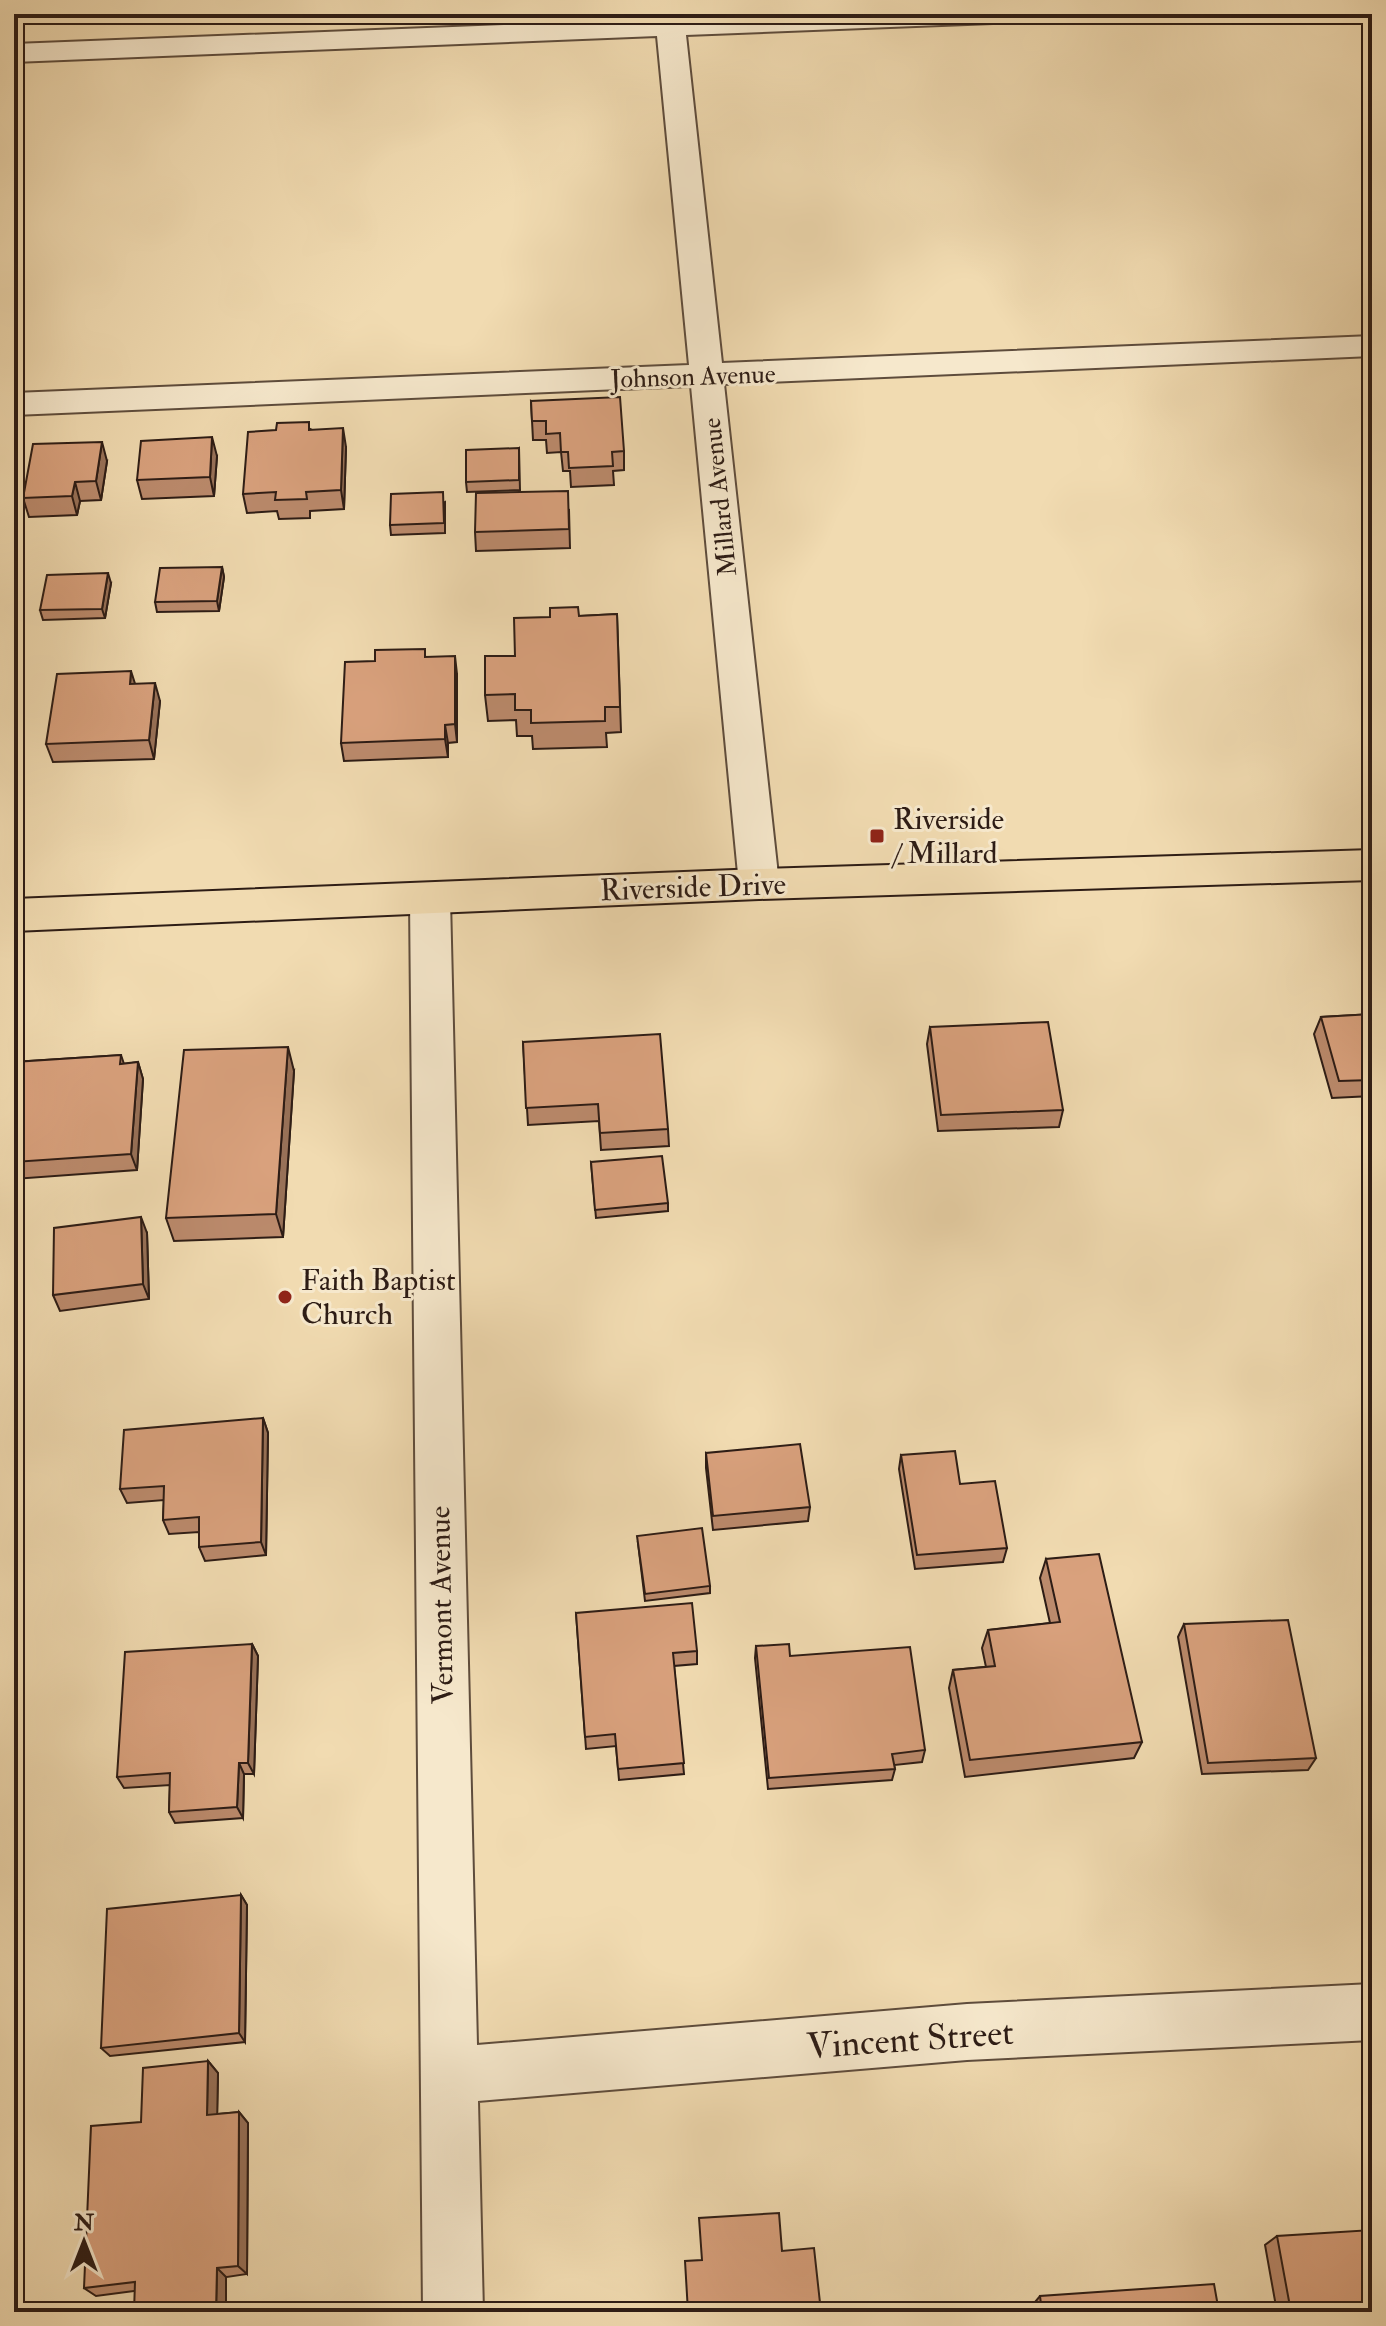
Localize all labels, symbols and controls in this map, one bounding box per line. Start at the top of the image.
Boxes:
street label: Johnson Avenue [609,358,776,396]
street label: Millard Avenue [696,416,744,578]
place label: Riverside / Millard [891,801,1004,872]
marker: Riverside / Millard [868,827,886,845]
street label: Riverside Drive [599,866,787,909]
place label: Faith Baptist Church [301,1262,456,1333]
marker: Faith Baptist Church [276,1288,294,1306]
street label: Vermont Avenue [421,1506,462,1704]
street label: Vincent Street [805,2010,1015,2069]
north arrow [44,2202,124,2282]
text: N [73,2209,94,2237]

